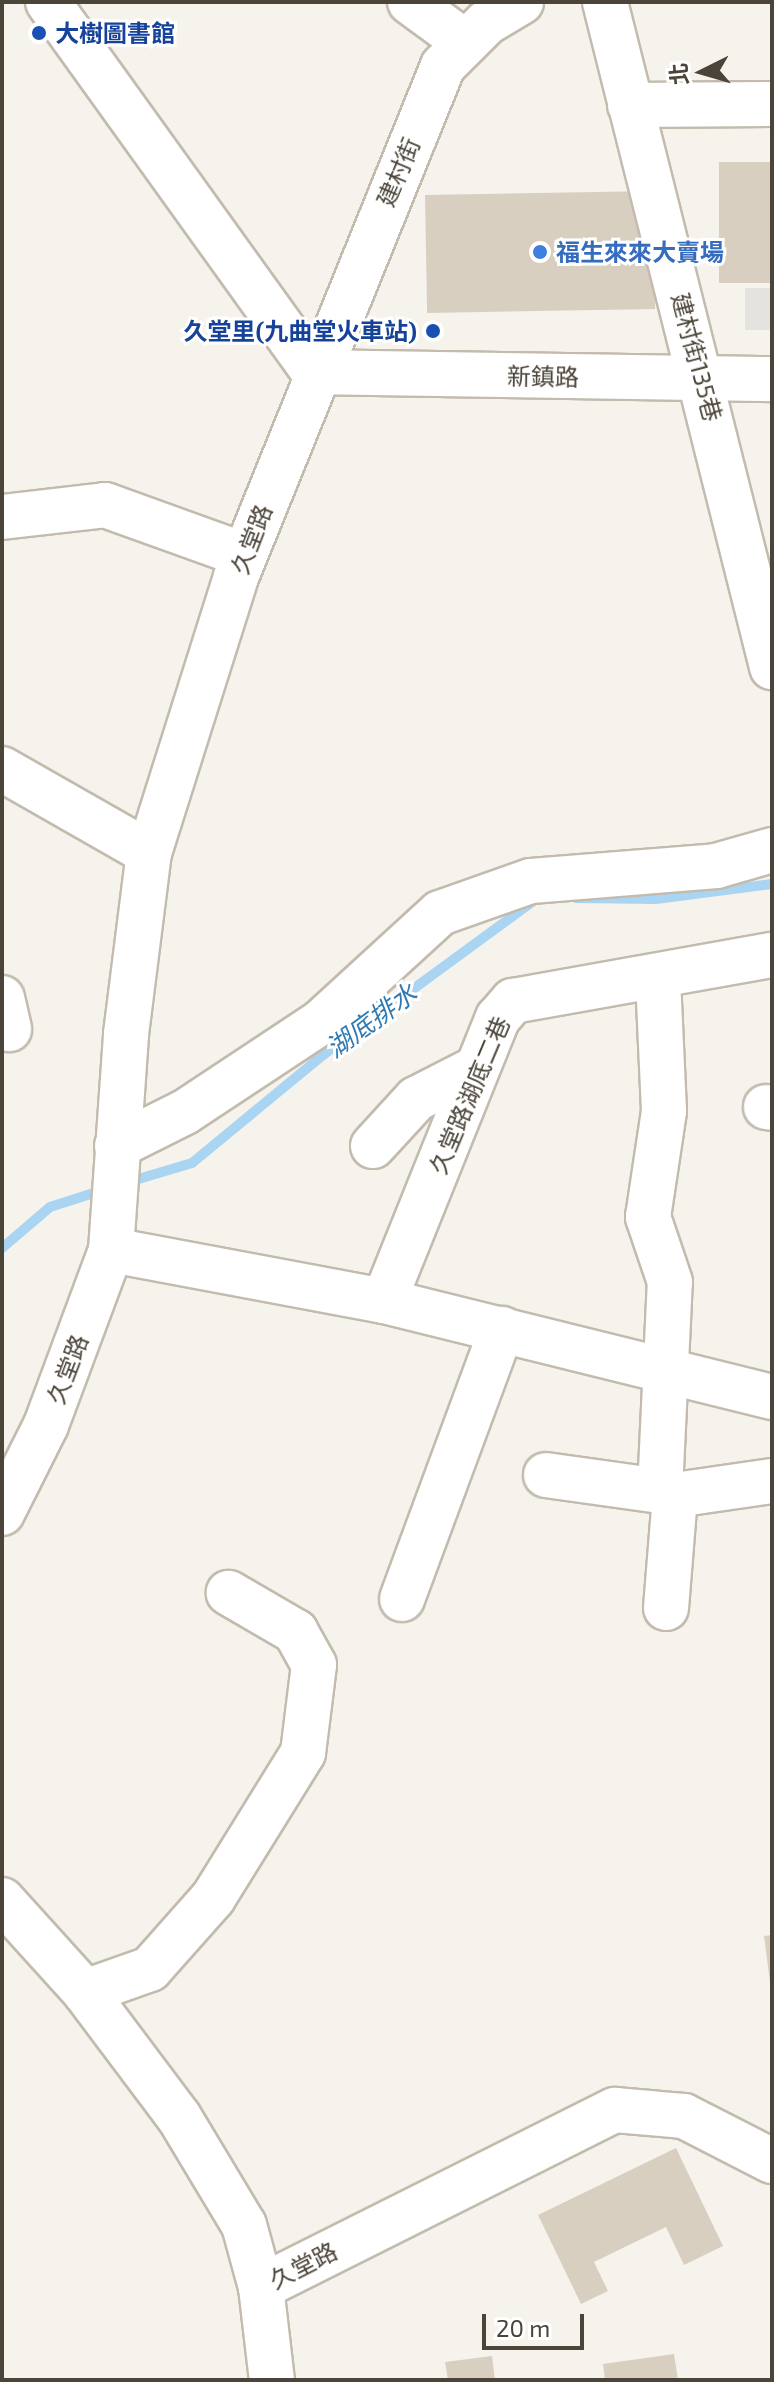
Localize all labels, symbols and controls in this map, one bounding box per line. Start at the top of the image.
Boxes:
place label: 大樹圖書館 [55,19,175,47]
marker: 大樹圖書館 [30,24,48,42]
north arrow [662,32,742,112]
text: 北 [664,62,692,86]
street label: 建村街 [371,133,425,211]
place label: 福生來來大賣場 [556,238,724,266]
marker: 福生來來大賣場 [531,243,549,261]
street label: 建村街135巷 [666,290,728,424]
place label: 久堂里(九曲堂火車站) [183,317,417,345]
marker: 久堂里(九曲堂火車站) [424,322,442,340]
street label: 新鎮路 [507,361,579,391]
street label: 久堂路 [225,500,277,578]
water label: 湖底排水 [320,977,422,1063]
street label: 久堂路湖底二巷 [423,1012,515,1178]
street label: 久堂路 [41,1330,93,1408]
street label: 久堂路 [264,2236,342,2294]
scale bar [486,2298,588,2348]
text: 20 m [496,2313,550,2342]

